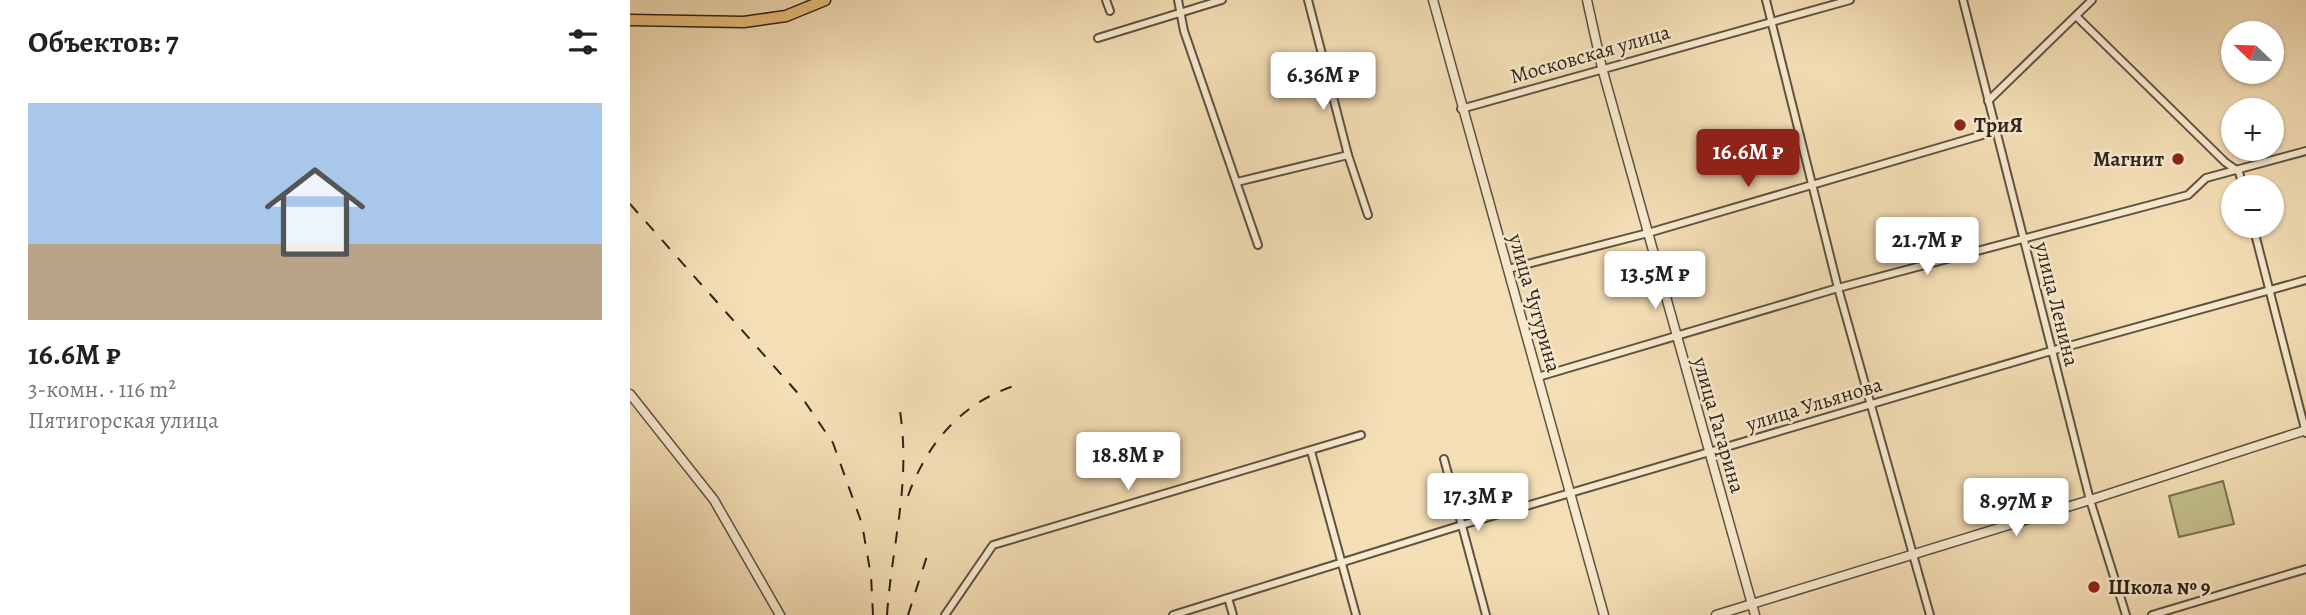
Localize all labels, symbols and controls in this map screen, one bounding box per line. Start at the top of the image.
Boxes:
street label: Московская улица [1507,18,1674,90]
north arrow [2221,21,2284,84]
map controls [2221,21,2284,238]
text: Объектов: 7 [28,22,178,62]
icon: filters [564,23,602,61]
pin: 6.36M ₽ [1258,52,1388,112]
text: 6.36M ₽ [1287,59,1359,90]
button: + [2221,98,2284,161]
place label: ТриЯ [1974,111,2023,139]
marker: ТриЯ [1952,117,1968,133]
pin: 16.6M ₽ [1683,130,1813,189]
text: 16.6M ₽ [1712,136,1784,167]
place label: Магнит [2093,145,2164,173]
icon: home [252,149,378,275]
marker: Магнит [2170,151,2186,167]
button: − [2221,175,2284,238]
pin: 21.7M ₽ [1862,218,1992,277]
text: 21.7M ₽ [1892,224,1962,255]
street label: улица Чугурина [1502,230,1568,376]
street label: улица Ленина [2028,238,2086,369]
pin: 13.5M ₽ [1590,252,1720,311]
text: 13.5M ₽ [1620,258,1690,289]
text: 16.6M ₽ [28,334,121,374]
street label: улица Гагарина [1686,353,1752,497]
street label: улица Ульянова [1742,370,1886,438]
text: 3-комн. · 116 m² [28,374,176,405]
text: Пятигорская улица [28,405,219,436]
pin: 18.8M ₽ [1063,433,1193,492]
text: 18.8M ₽ [1092,439,1164,470]
pin: 17.3M ₽ [1413,474,1543,533]
pin: 8.97M ₽ [1951,478,2081,538]
text: 17.3M ₽ [1443,480,1513,511]
text: 8.97M ₽ [1980,485,2052,516]
place label: Школа № 9 [2108,573,2211,601]
marker: Школа № 9 [2086,579,2102,595]

